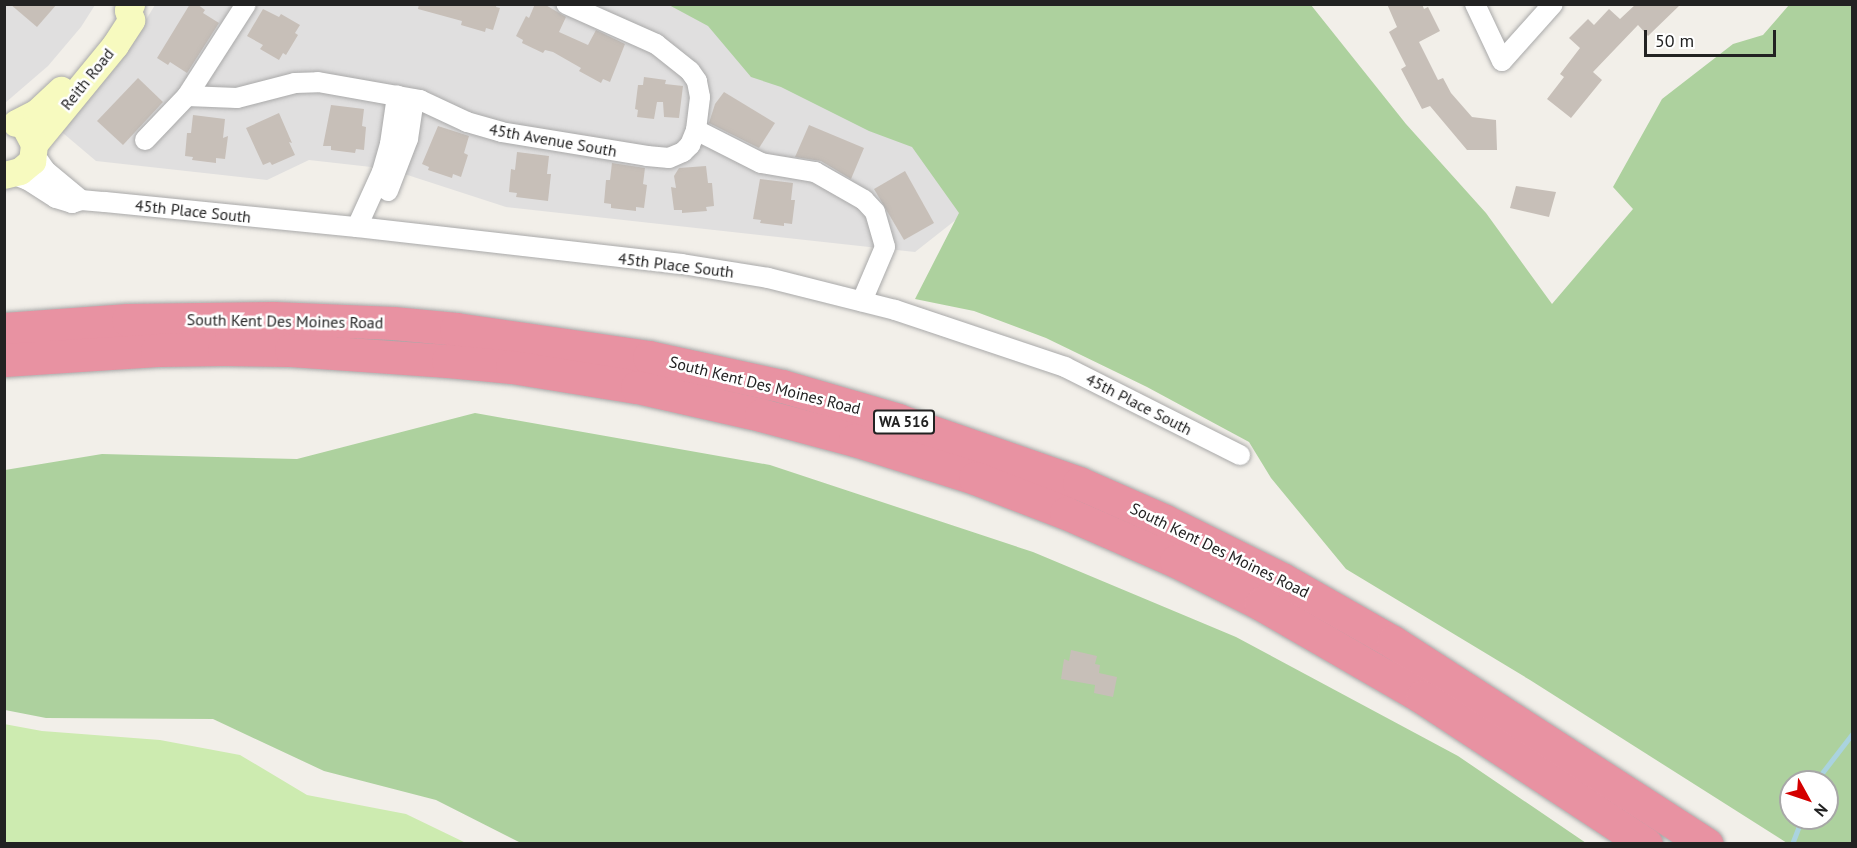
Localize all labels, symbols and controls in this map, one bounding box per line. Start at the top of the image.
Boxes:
scale bar [1647,18,1779,56]
text: 50 m [1655,29,1694,52]
street label: Reith Road [56,44,118,114]
street label: 45th Avenue South [487,119,619,161]
street label: 45th Place South [134,195,252,227]
street label: 45th Place South [617,248,735,282]
street label: South Kent Des Moines Road [187,310,383,332]
street label: South Kent Des Moines Road [667,352,863,418]
street label: 45th Place South [1083,369,1195,439]
road number: WA 516 [872,410,936,434]
street label: South Kent Des Moines Road [1127,498,1313,602]
north arrow [1779,770,1839,830]
text: N [1810,800,1832,821]

